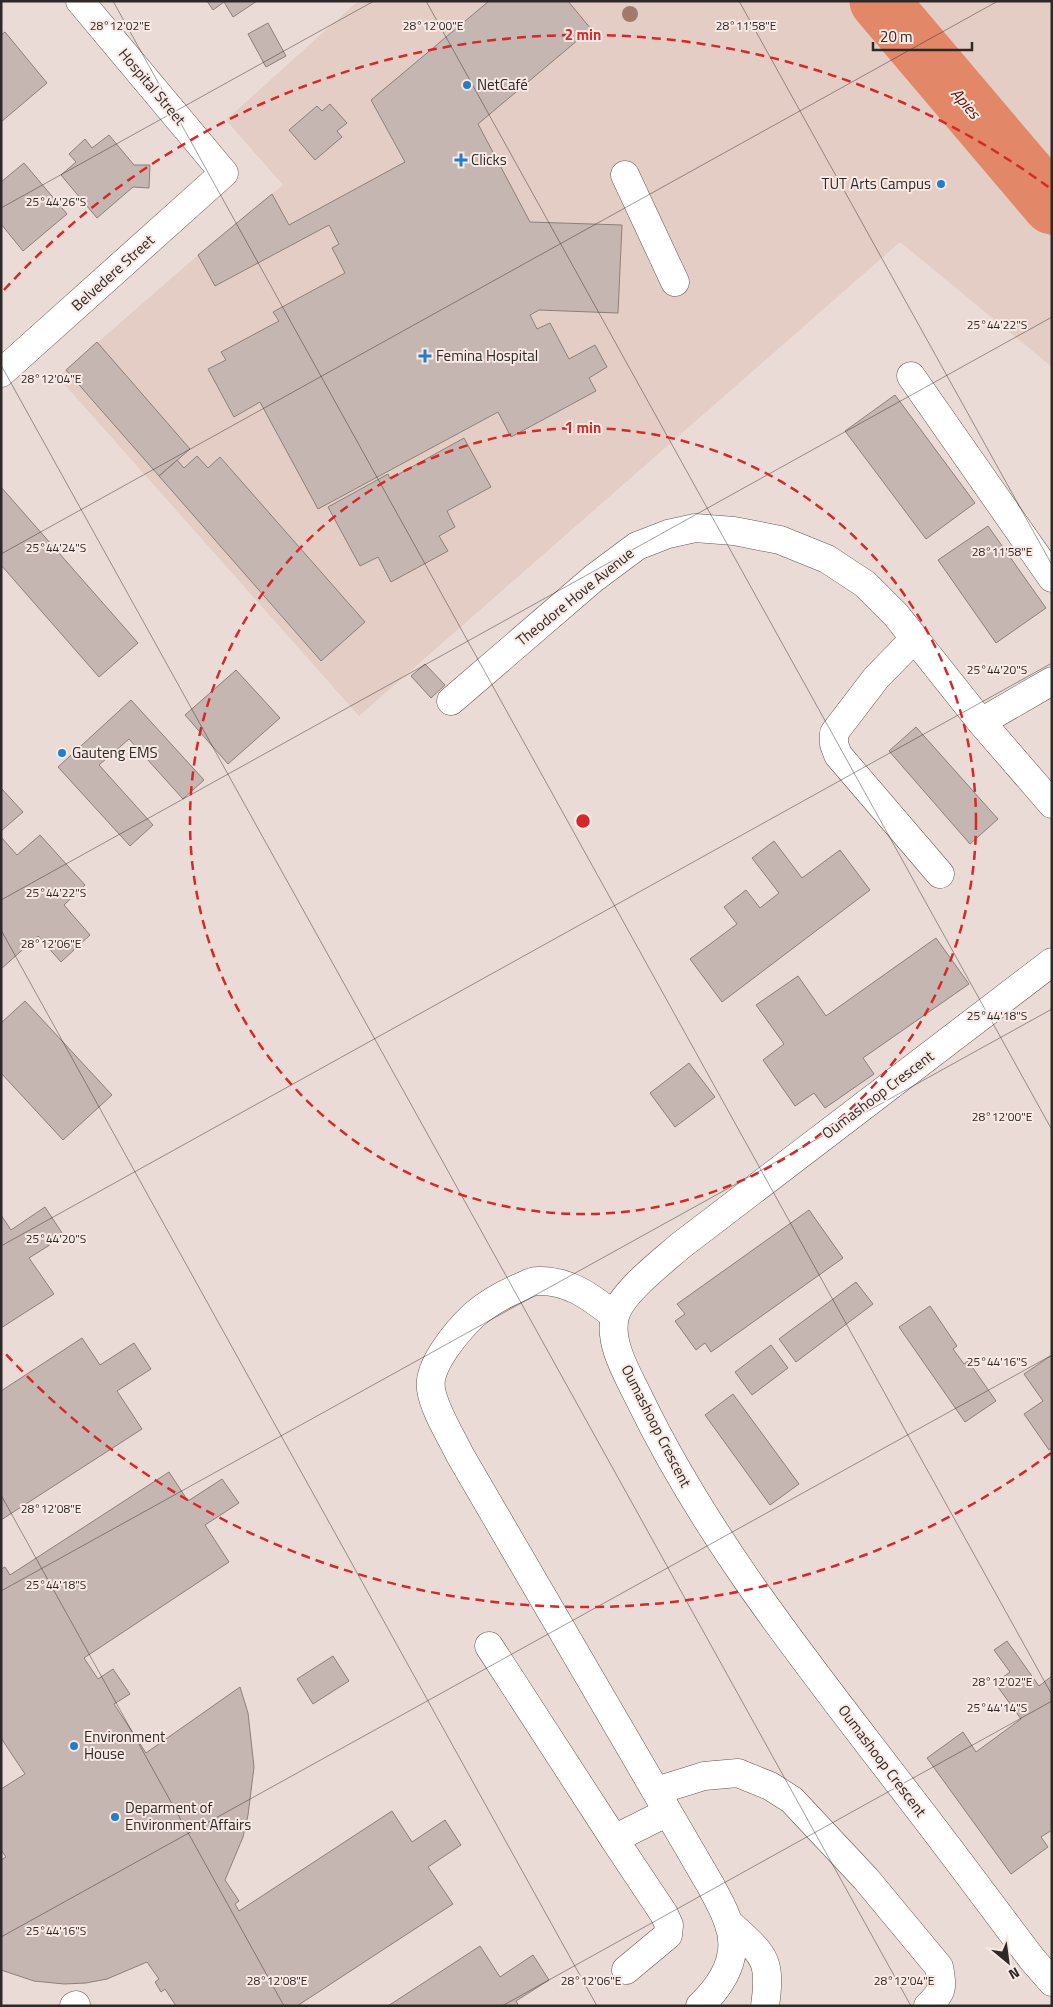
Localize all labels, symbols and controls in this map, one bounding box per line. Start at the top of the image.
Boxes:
text: 28°12'02"E [90,16,151,35]
text: 28°12'00"E [403,16,464,35]
text: 28°11'58"E [716,16,777,35]
scale bar [873,20,972,52]
text: 2 min [565,23,601,46]
text: 20 m [880,25,913,48]
street label: Hospital Street [113,43,192,131]
place label: NetCafé [477,73,528,96]
marker: NetCafé [461,79,473,91]
water label: Apies [946,82,987,125]
place label: Clicks [471,148,507,171]
marker: Clicks [455,154,467,166]
place label: TUT Arts Campus [822,172,931,195]
marker: TUT Arts Campus [935,178,947,190]
text: 25°44'26"S [26,192,86,211]
street label: Belvedere Street [66,228,160,316]
text: 25°44'22"S [967,315,1027,334]
place label: Femina Hospital [436,344,538,367]
marker: Femina Hospital [418,349,432,363]
text: 28°12'04"E [21,369,82,388]
text: 1 min [565,416,601,439]
text: 25°44'24"S [26,538,86,557]
street label: Theodore Hove Avenue [511,542,639,651]
text: 28°11'58"E [972,542,1033,561]
text: 25°44'20"S [967,660,1027,679]
place label: Gauteng EMS [72,741,158,764]
marker: Gauteng EMS [56,747,68,759]
centre of rings [574,812,592,830]
text: 25°44'22"S [26,883,86,902]
text: 28°12'06"E [21,934,82,953]
text: 25°44'18"S [967,1006,1027,1025]
street label: Oumashoop Crescent [817,1044,939,1144]
text: 28°12'00"E [972,1107,1033,1126]
text: 25°44'20"S [26,1229,86,1248]
text: 25°44'16"S [967,1352,1027,1371]
street label: Oumashoop Crescent [616,1360,698,1492]
text: 28°12'08"E [21,1499,82,1518]
text: 25°44'18"S [26,1575,86,1594]
text: 28°12'02"E [972,1672,1033,1691]
text: 25°44'14"S [967,1698,1027,1717]
street label: Oumashoop Crescent [833,1700,933,1822]
place label: Environment House [84,1725,166,1765]
marker: Environment House [68,1740,80,1752]
place label: Deparment of Environment Affairs [125,1796,251,1836]
marker: Deparment of Environment Affairs [109,1811,121,1823]
text: 25°44'16"S [26,1921,86,1940]
north arrow [983,1937,1033,1987]
text: N [1005,1962,1024,1985]
text: 28°12'08"E [247,1971,308,1990]
text: 28°12'06"E [561,1971,622,1990]
text: 28°12'04"E [874,1971,935,1990]

